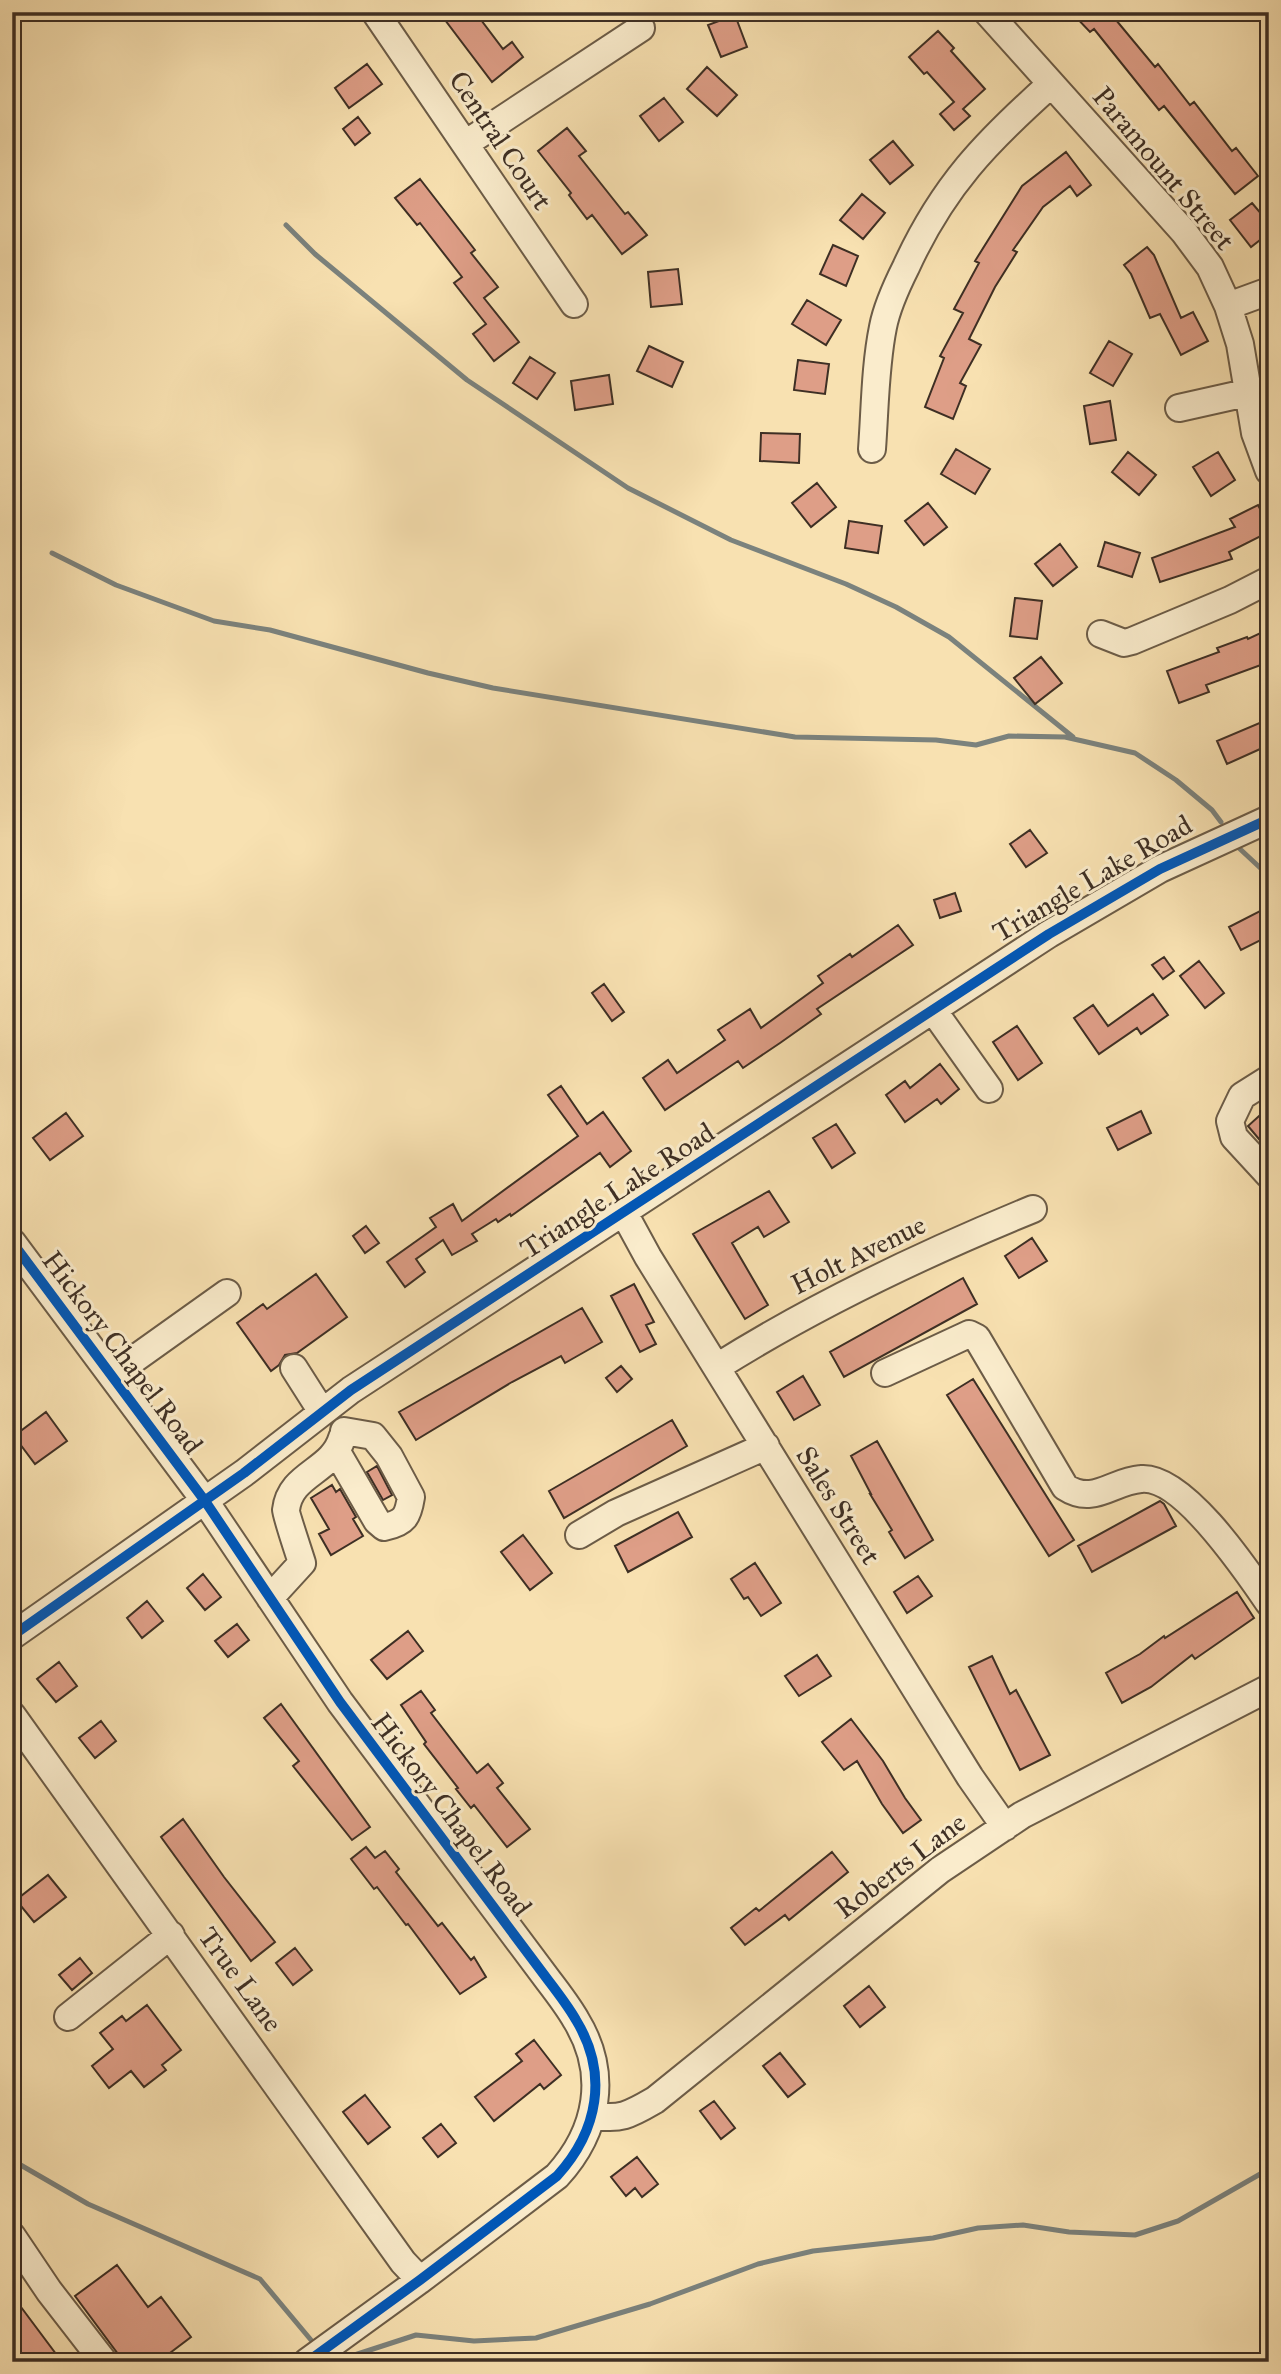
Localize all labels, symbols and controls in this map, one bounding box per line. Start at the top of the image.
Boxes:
street label: Central Court [441,64,560,217]
street label: Paramount Street [1085,79,1242,257]
street label: Triangle Lake Road [986,807,1198,950]
street label: Triangle Lake Road [514,1115,721,1266]
street label: Holt Avenue [785,1207,931,1302]
street label: Hickory Chapel Road [35,1244,210,1461]
street label: Sales Street [789,1440,889,1571]
street label: Hickory Chapel Road [364,1706,539,1923]
street label: Roberts Lane [828,1805,973,1926]
street label: True Lane [191,1920,290,2039]

